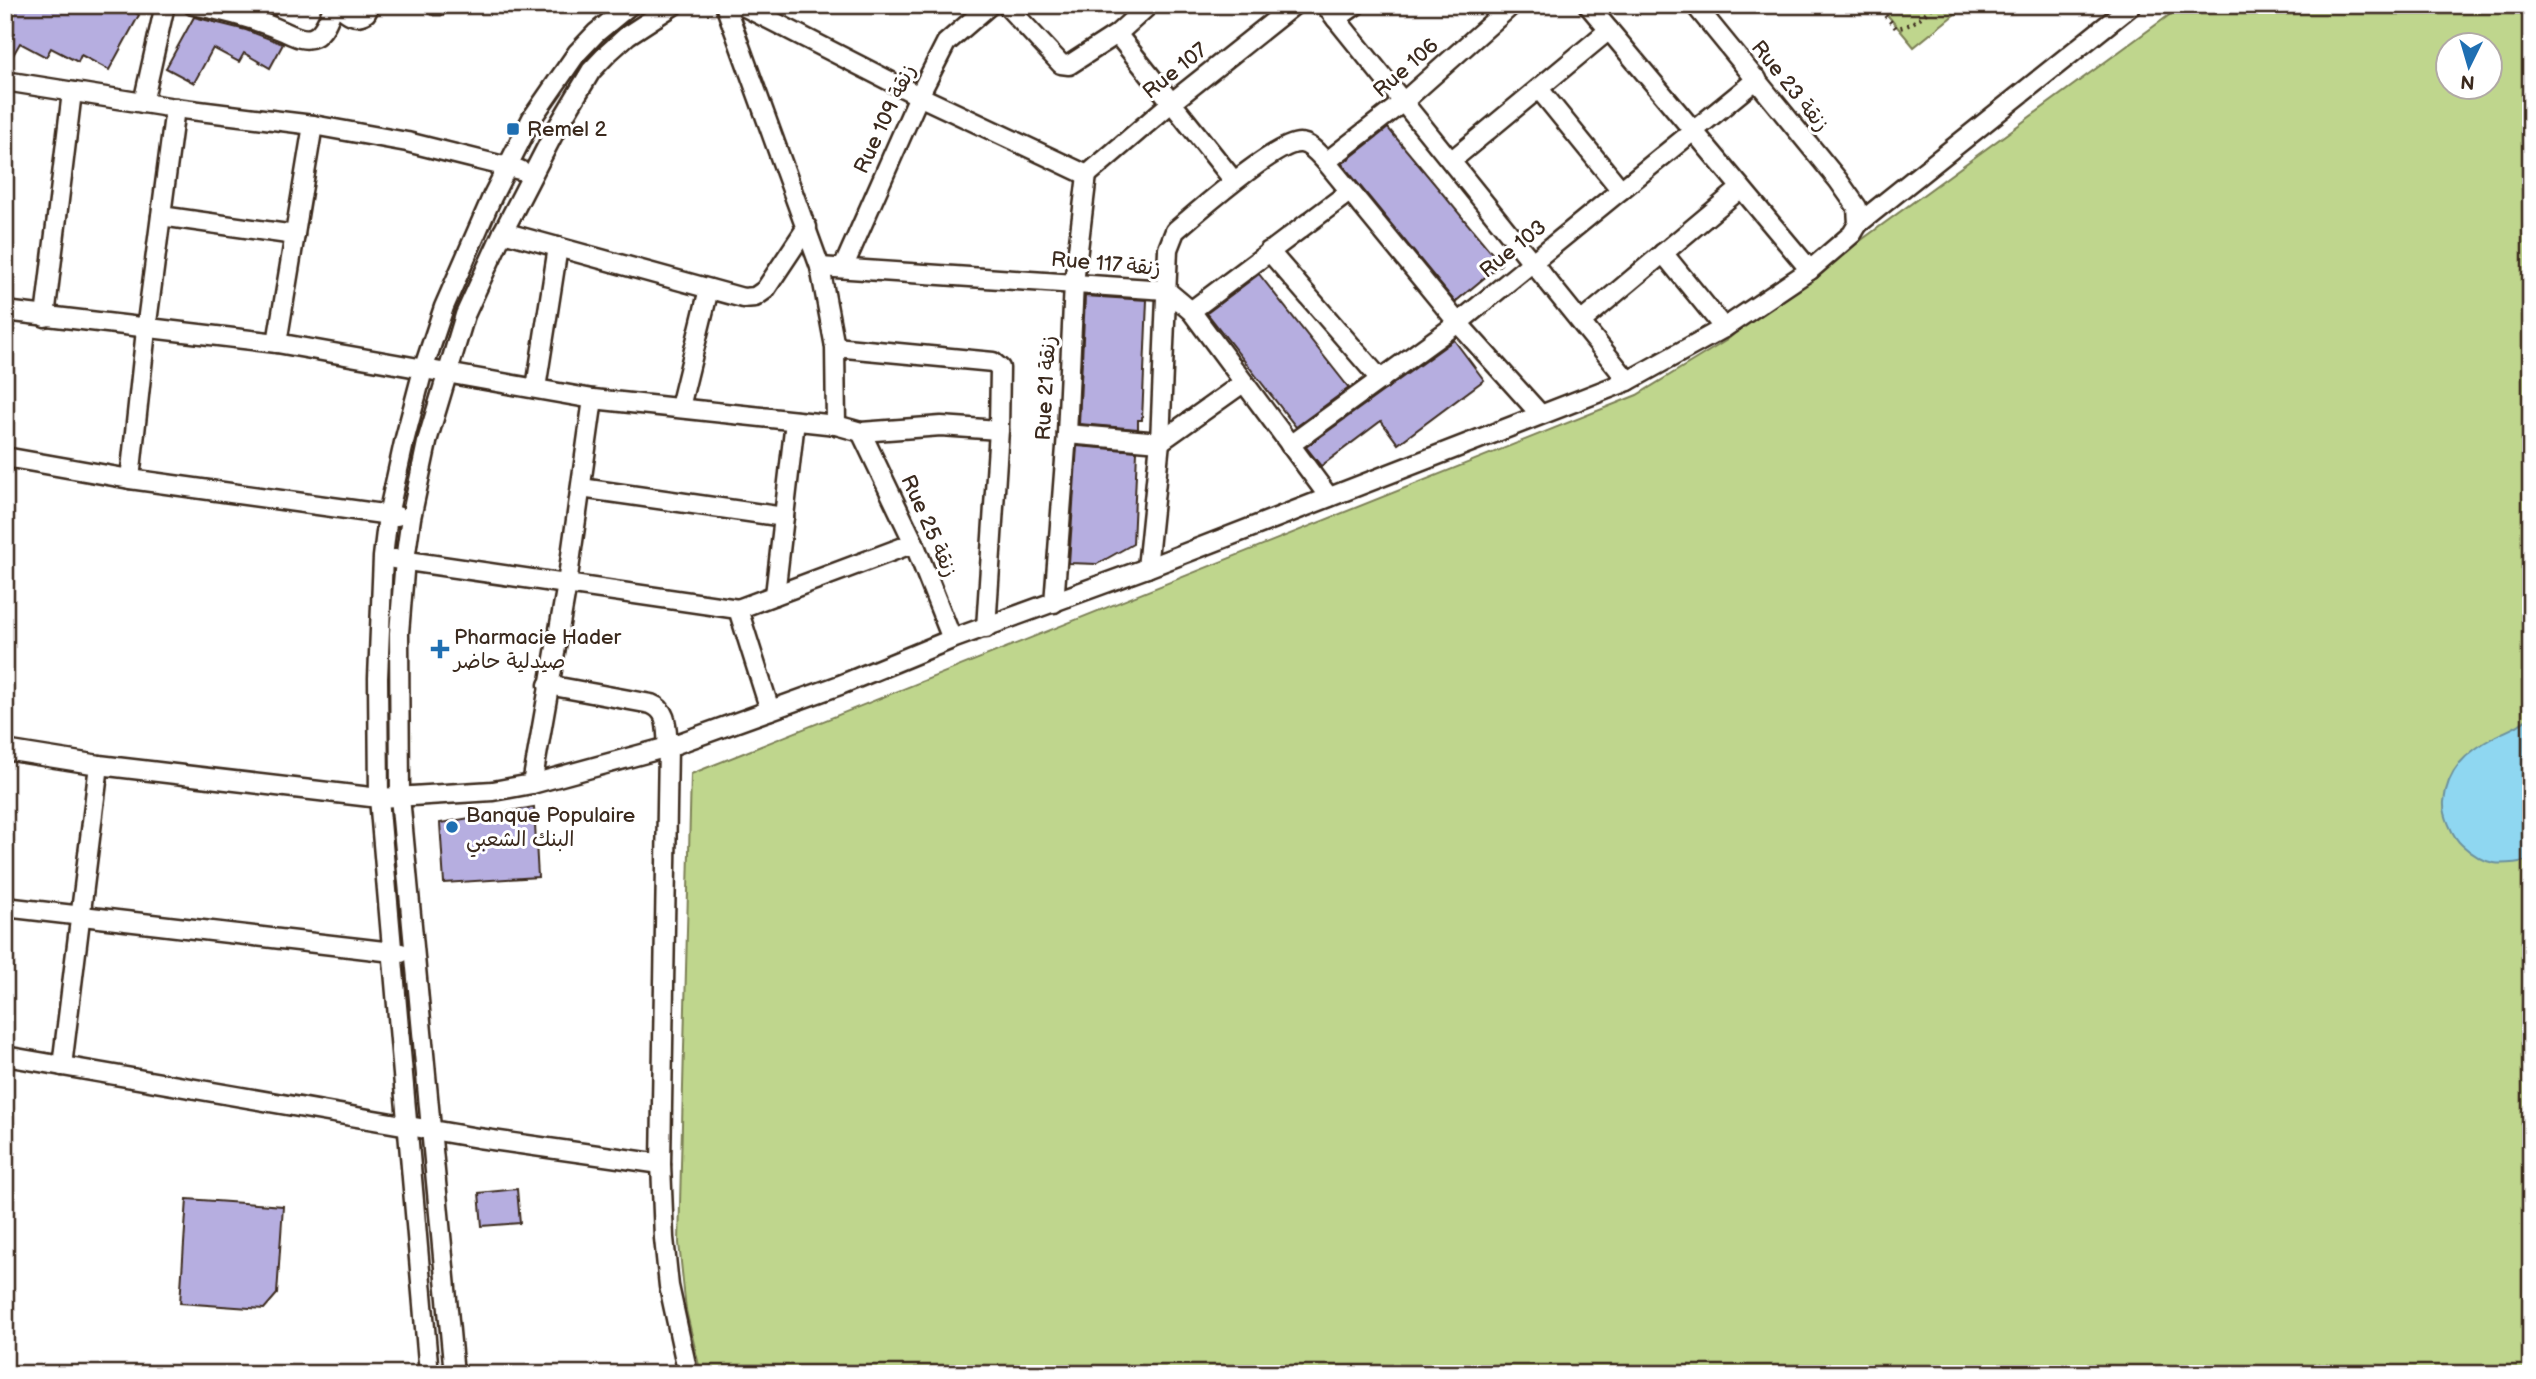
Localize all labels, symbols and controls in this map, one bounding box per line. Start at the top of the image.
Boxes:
north arrow [2434,32,2504,102]
street label: Rue 106 [1368,33,1444,103]
street label: Rue 23 زنقة [1746,35,1834,137]
street label: Rue 107 [1138,37,1213,104]
street label: Rue 109 زنقة [849,60,921,178]
text: N [2460,69,2476,94]
place label: Remel 2 [527,117,608,142]
marker: Remel 2 [505,121,521,137]
street label: Rue 103 [1475,215,1551,283]
street label: Rue 117 زنقة [1050,247,1162,281]
street label: Rue 21 زنقة [1031,335,1061,441]
street label: Rue 25 زنقة [895,471,963,581]
place label: Pharmacie Hader صيدلية حاضر [452,625,621,674]
marker: Pharmacie Hader صيدلية حاضر [432,641,448,657]
place label: Banque Populaire البنك الشعبي [466,803,635,858]
marker: Banque Populaire البنك الشعبي [444,819,460,835]

